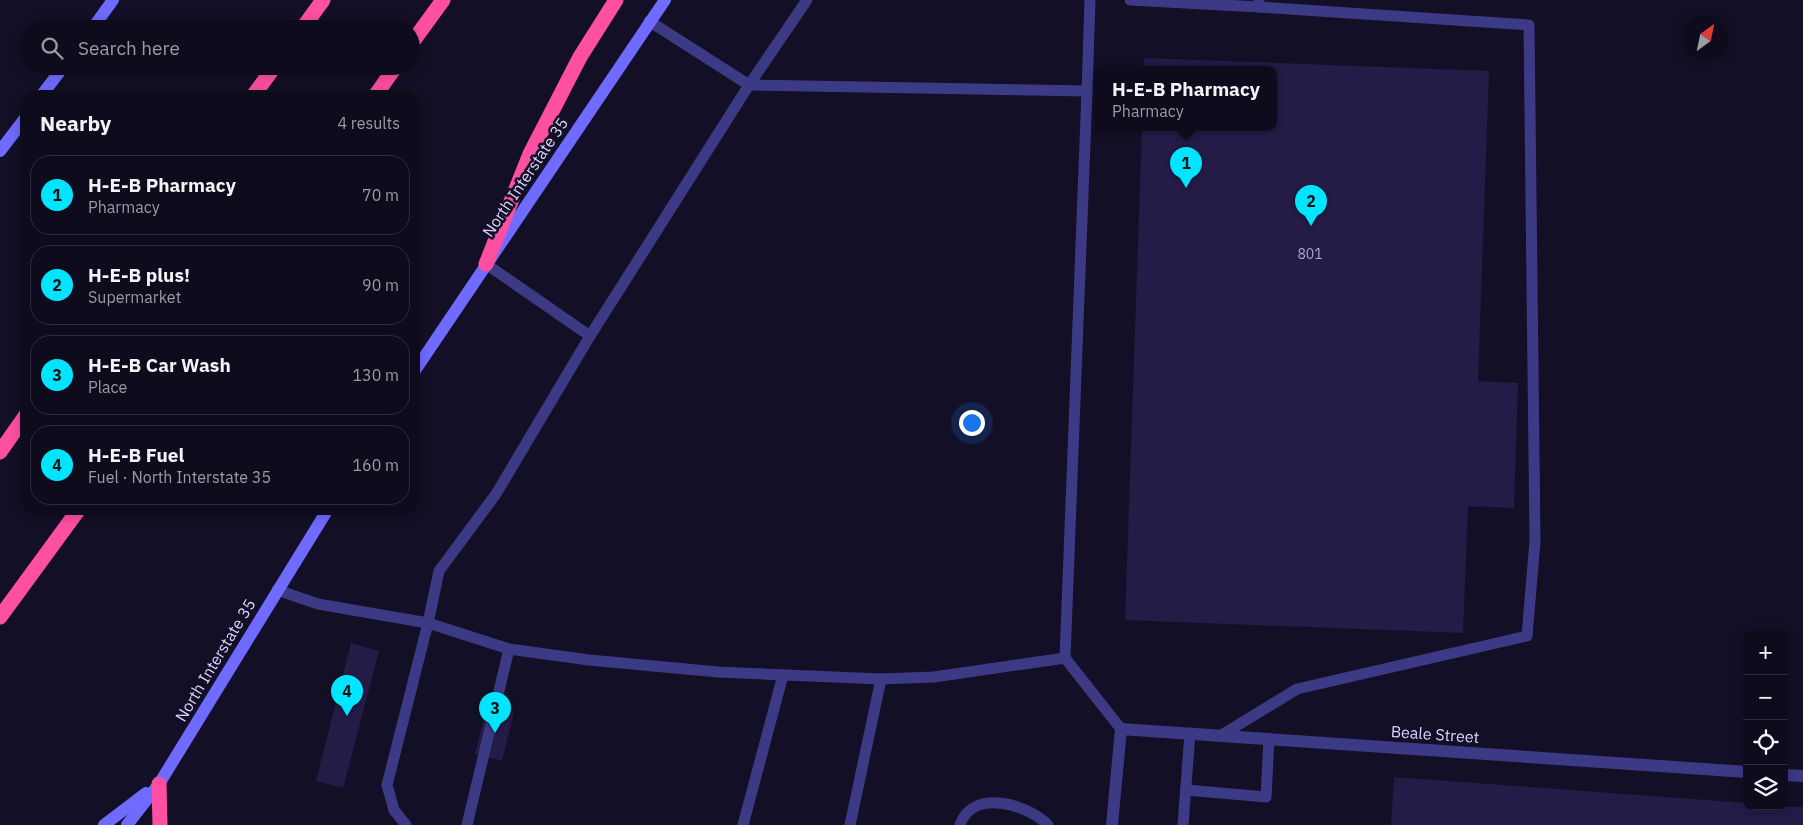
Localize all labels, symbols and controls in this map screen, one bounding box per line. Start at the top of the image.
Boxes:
north arrow [1683,15,1728,60]
search box [20,20,420,75]
icon: search [38,34,66,62]
text: Search here [78,36,180,60]
popup [1095,66,1277,131]
text: H-E-B Pharmacy [1112,77,1260,101]
text: Pharmacy [1112,101,1184,121]
text: Nearby [40,109,111,137]
text: 4 results [337,113,400,133]
street label: North Interstate 35 [478,114,572,240]
pin: 1 [1170,147,1202,188]
text: H-E-B Pharmacy [88,173,236,197]
text: 1 [52,185,62,205]
text: 70 m [362,185,399,205]
pin: 2 [1295,185,1327,226]
text: Pharmacy [88,197,160,217]
house number: 801 [1297,245,1323,263]
text: H-E-B plus! [88,263,190,287]
text: 2 [52,275,62,295]
text: 90 m [362,275,399,295]
text: Supermarket [88,287,181,307]
text: H-E-B Car Wash [88,353,231,377]
text: 3 [52,365,62,385]
text: 130 m [352,365,399,385]
text: Place [88,377,127,397]
your location [959,410,985,436]
text: H-E-B Fuel [88,443,184,467]
text: 4 [52,455,62,475]
text: 160 m [352,455,399,475]
text: Fuel · North Interstate 35 [88,467,271,487]
street label: North Interstate 35 [170,595,260,725]
map controls [1743,630,1788,810]
button: + [1743,630,1788,675]
pin: 4 [331,675,363,716]
button: − [1743,675,1788,720]
pin: 3 [479,692,511,733]
button: locate [1743,720,1788,765]
street label: Beale Street [1390,721,1480,747]
button: layers [1743,765,1788,810]

